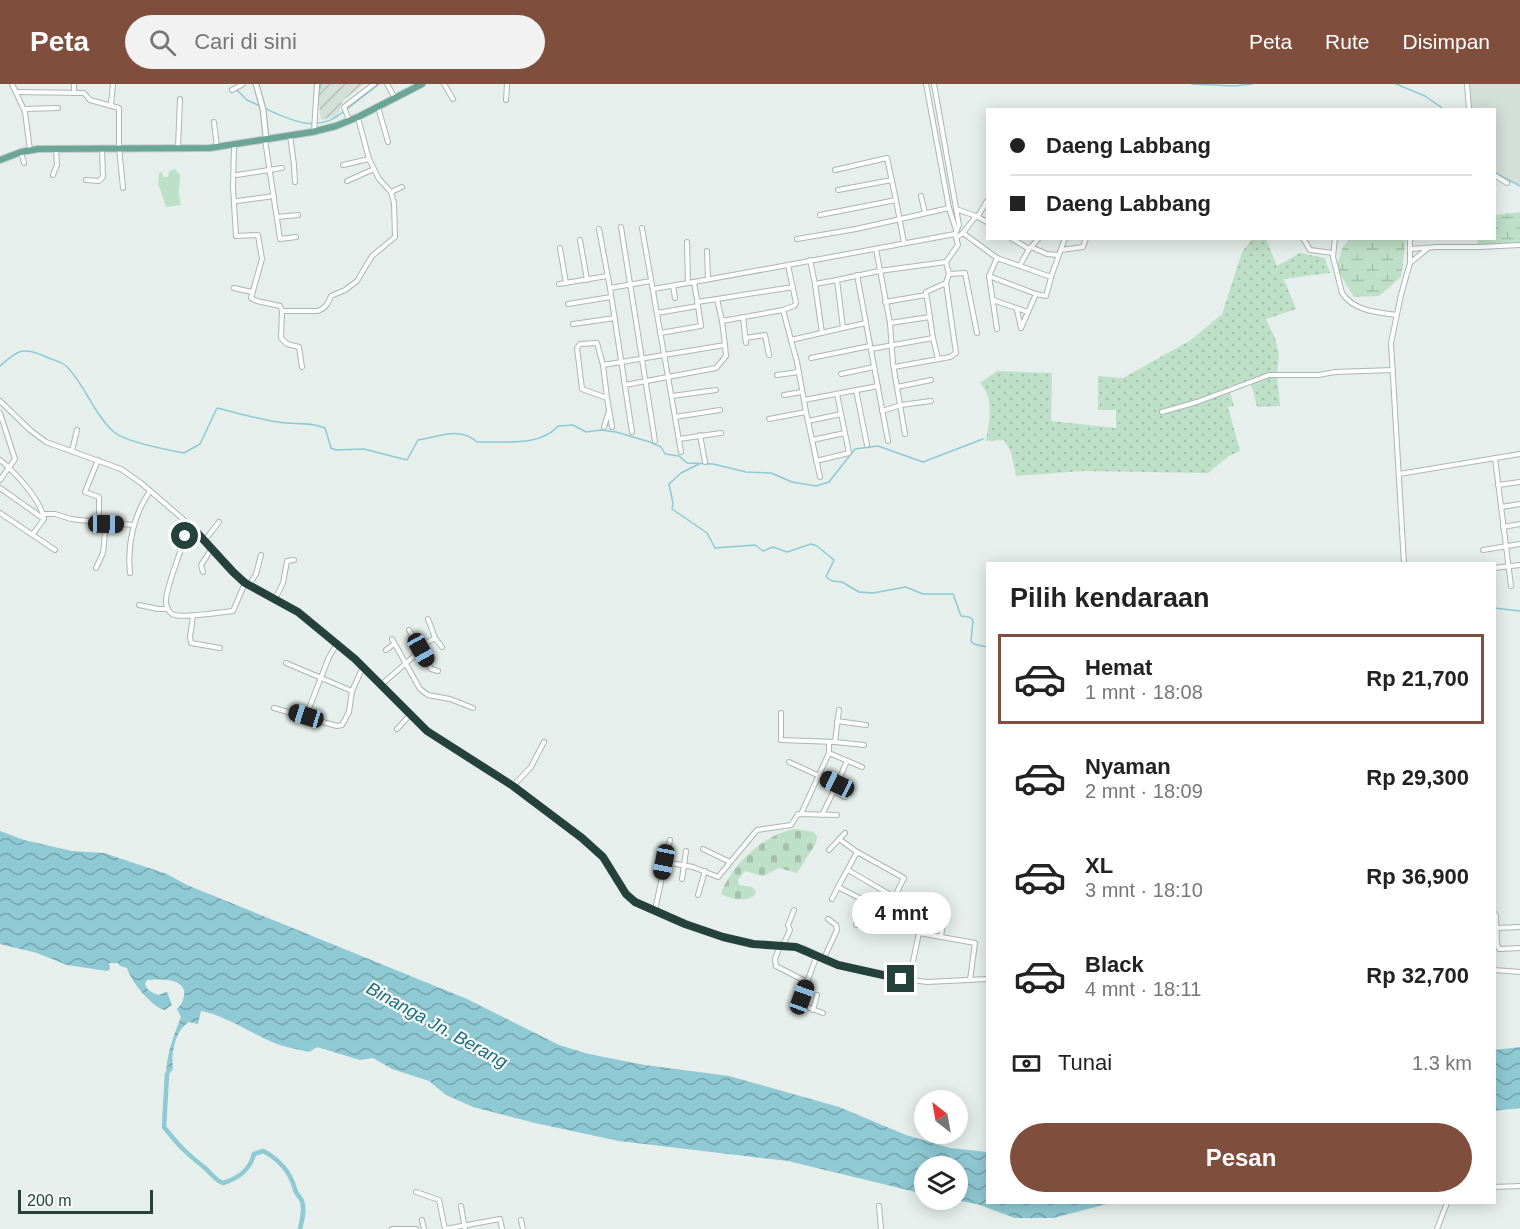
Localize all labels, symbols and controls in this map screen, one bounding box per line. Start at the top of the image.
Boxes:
search box [125,15,545,69]
text: Peta [30,26,89,57]
icon: search [146,26,179,59]
text: Cari di sini [194,29,297,54]
text: Peta [1249,30,1292,53]
text: Rute [1325,30,1369,53]
text: Disimpan [1402,30,1490,53]
text: Daeng Labbang [1046,133,1211,158]
text: Daeng Labbang [1046,191,1211,216]
car [88,515,124,533]
route start [171,522,198,549]
text: Pilih kendaraan [1010,583,1210,613]
car [404,630,438,670]
icon: car [1013,652,1067,706]
text: Hemat [1085,655,1152,680]
text: Rp 21,700 [1366,666,1469,691]
text: 1 mnt · 18:08 [1085,681,1203,703]
car [286,702,326,730]
icon: car [1013,751,1067,805]
text: Nyaman [1085,754,1171,779]
text: Rp 29,300 [1366,765,1469,790]
car [817,768,857,800]
text: 2 mnt · 18:09 [1085,780,1203,802]
car [652,843,676,881]
icon: car [1013,850,1067,904]
text: XL [1085,853,1113,878]
text: Rp 36,900 [1366,864,1469,889]
text: 3 mnt · 18:10 [1085,879,1203,901]
callout: 4 mnt [852,892,950,934]
text: 4 mnt [875,902,928,924]
icon: car [1013,949,1067,1003]
text: Black [1085,952,1144,977]
text: Rp 32,700 [1366,963,1469,988]
route end [887,965,914,992]
car [787,977,817,1017]
water label: Binanga Jn. Berang [363,978,511,1072]
text: 4 mnt · 18:11 [1085,978,1201,1000]
icon: cash [1010,1047,1043,1080]
text: Tunai [1058,1050,1112,1075]
text: 1.3 km [1412,1052,1472,1074]
north arrow [914,1090,968,1144]
map controls [914,1090,968,1210]
button: Pesan [1010,1123,1472,1192]
button: layers [914,1156,968,1210]
scale bar [18,1187,153,1214]
text: 200 m [27,1192,71,1209]

